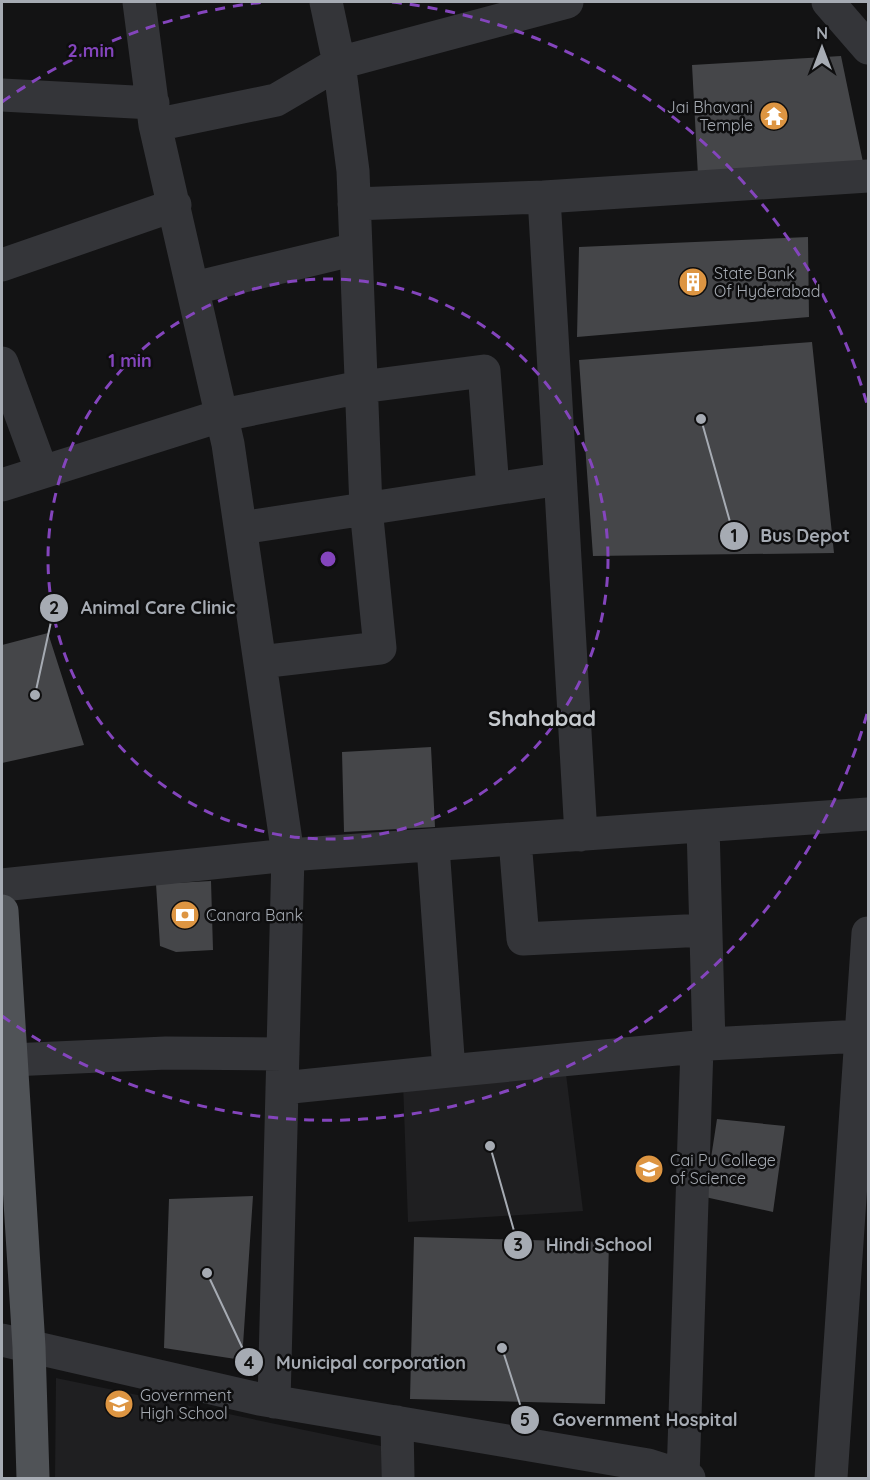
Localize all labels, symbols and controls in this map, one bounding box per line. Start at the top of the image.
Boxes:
north arrow [792,18,852,78]
text: N [816,23,828,43]
text: 2 min [68,39,114,62]
place label: Jai Bhavani Temple [667,97,753,135]
temple icon: Jai Bhavani Temple [758,100,790,132]
place label: State Bank Of Hyderabad [714,263,820,301]
building icon: State Bank Of Hyderabad [677,266,709,298]
text: 1 min [108,349,152,372]
callout: Bus Depot [719,518,862,554]
text: 1 [730,524,738,547]
text: Bus Depot [760,524,850,547]
centre of rings [318,549,338,569]
callout: Animal Care Clinic [39,590,247,626]
text: 2 [49,596,59,619]
text: Animal Care Clinic [81,596,235,619]
district label: Shahabad [488,704,596,732]
bank icon: Canara Bank [169,899,201,931]
place label: Canara Bank [206,905,303,925]
place label: Cai Pu College of Science [670,1150,776,1188]
school or university icon: Cai Pu College of Science [633,1153,665,1185]
callout: Hindi School [503,1227,664,1263]
text: 3 [513,1233,523,1256]
text: Hindi School [546,1233,652,1256]
callout: Municipal corporation [234,1344,478,1380]
text: 4 [244,1351,255,1374]
text: Municipal corporation [276,1351,466,1374]
place label: Government High School [140,1385,232,1423]
school or university icon: Government High School [103,1388,135,1420]
callout: Government Hospital [510,1402,749,1438]
text: 5 [520,1408,530,1431]
text: Government Hospital [552,1408,738,1431]

